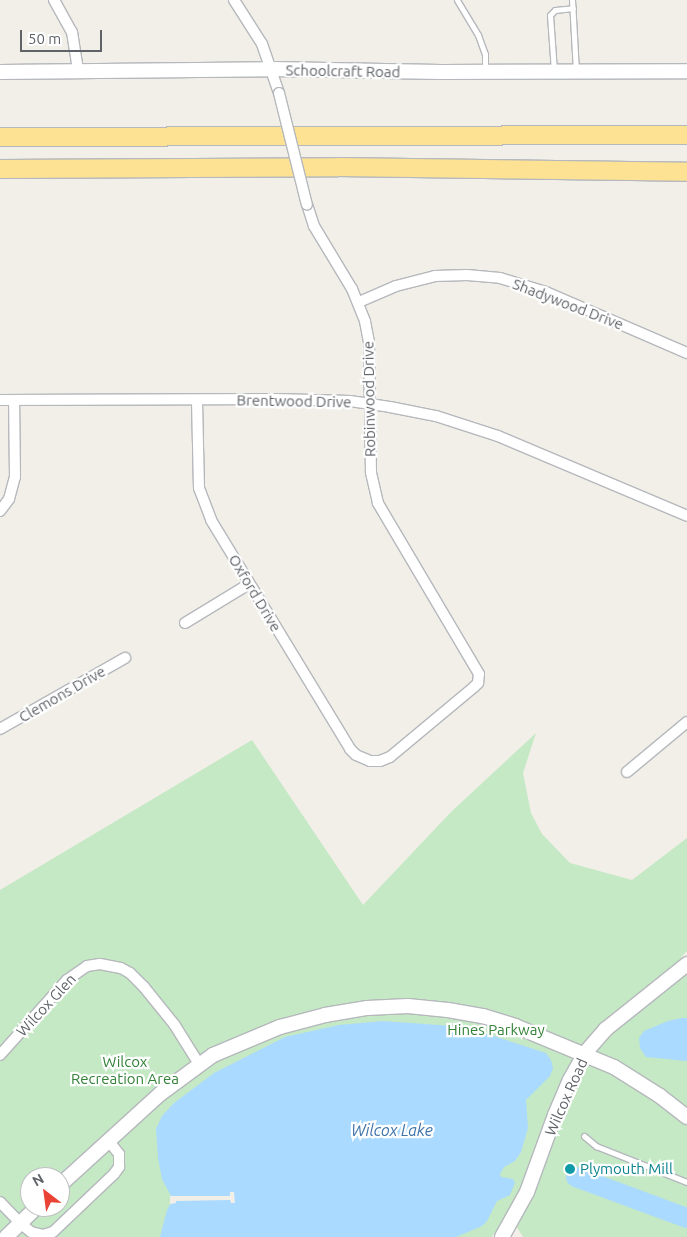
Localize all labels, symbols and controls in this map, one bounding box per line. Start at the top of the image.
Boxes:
scale bar [22,20,105,52]
text: 50 m [28,30,61,47]
street label: Schoolcraft Road [285,61,401,81]
street label: Shadywood Drive [510,275,626,333]
street label: Robinwood Drive [359,341,379,457]
street label: Brentwood Drive [236,391,352,411]
street label: Oxford Drive [225,551,285,635]
street label: Clemons Drive [15,662,109,726]
street label: Wilcox Glen [12,970,80,1040]
park label: Hines Parkway [447,1021,545,1039]
park label: Wilcox Recreation Area [71,1052,179,1087]
street label: Wilcox Road [541,1055,591,1139]
water label: Wilcox Lake [351,1120,433,1140]
place label: Plymouth Mill [580,1160,673,1178]
marker: Plymouth Mill [564,1163,576,1175]
north arrow [20,1167,70,1217]
text: N [29,1170,47,1189]

